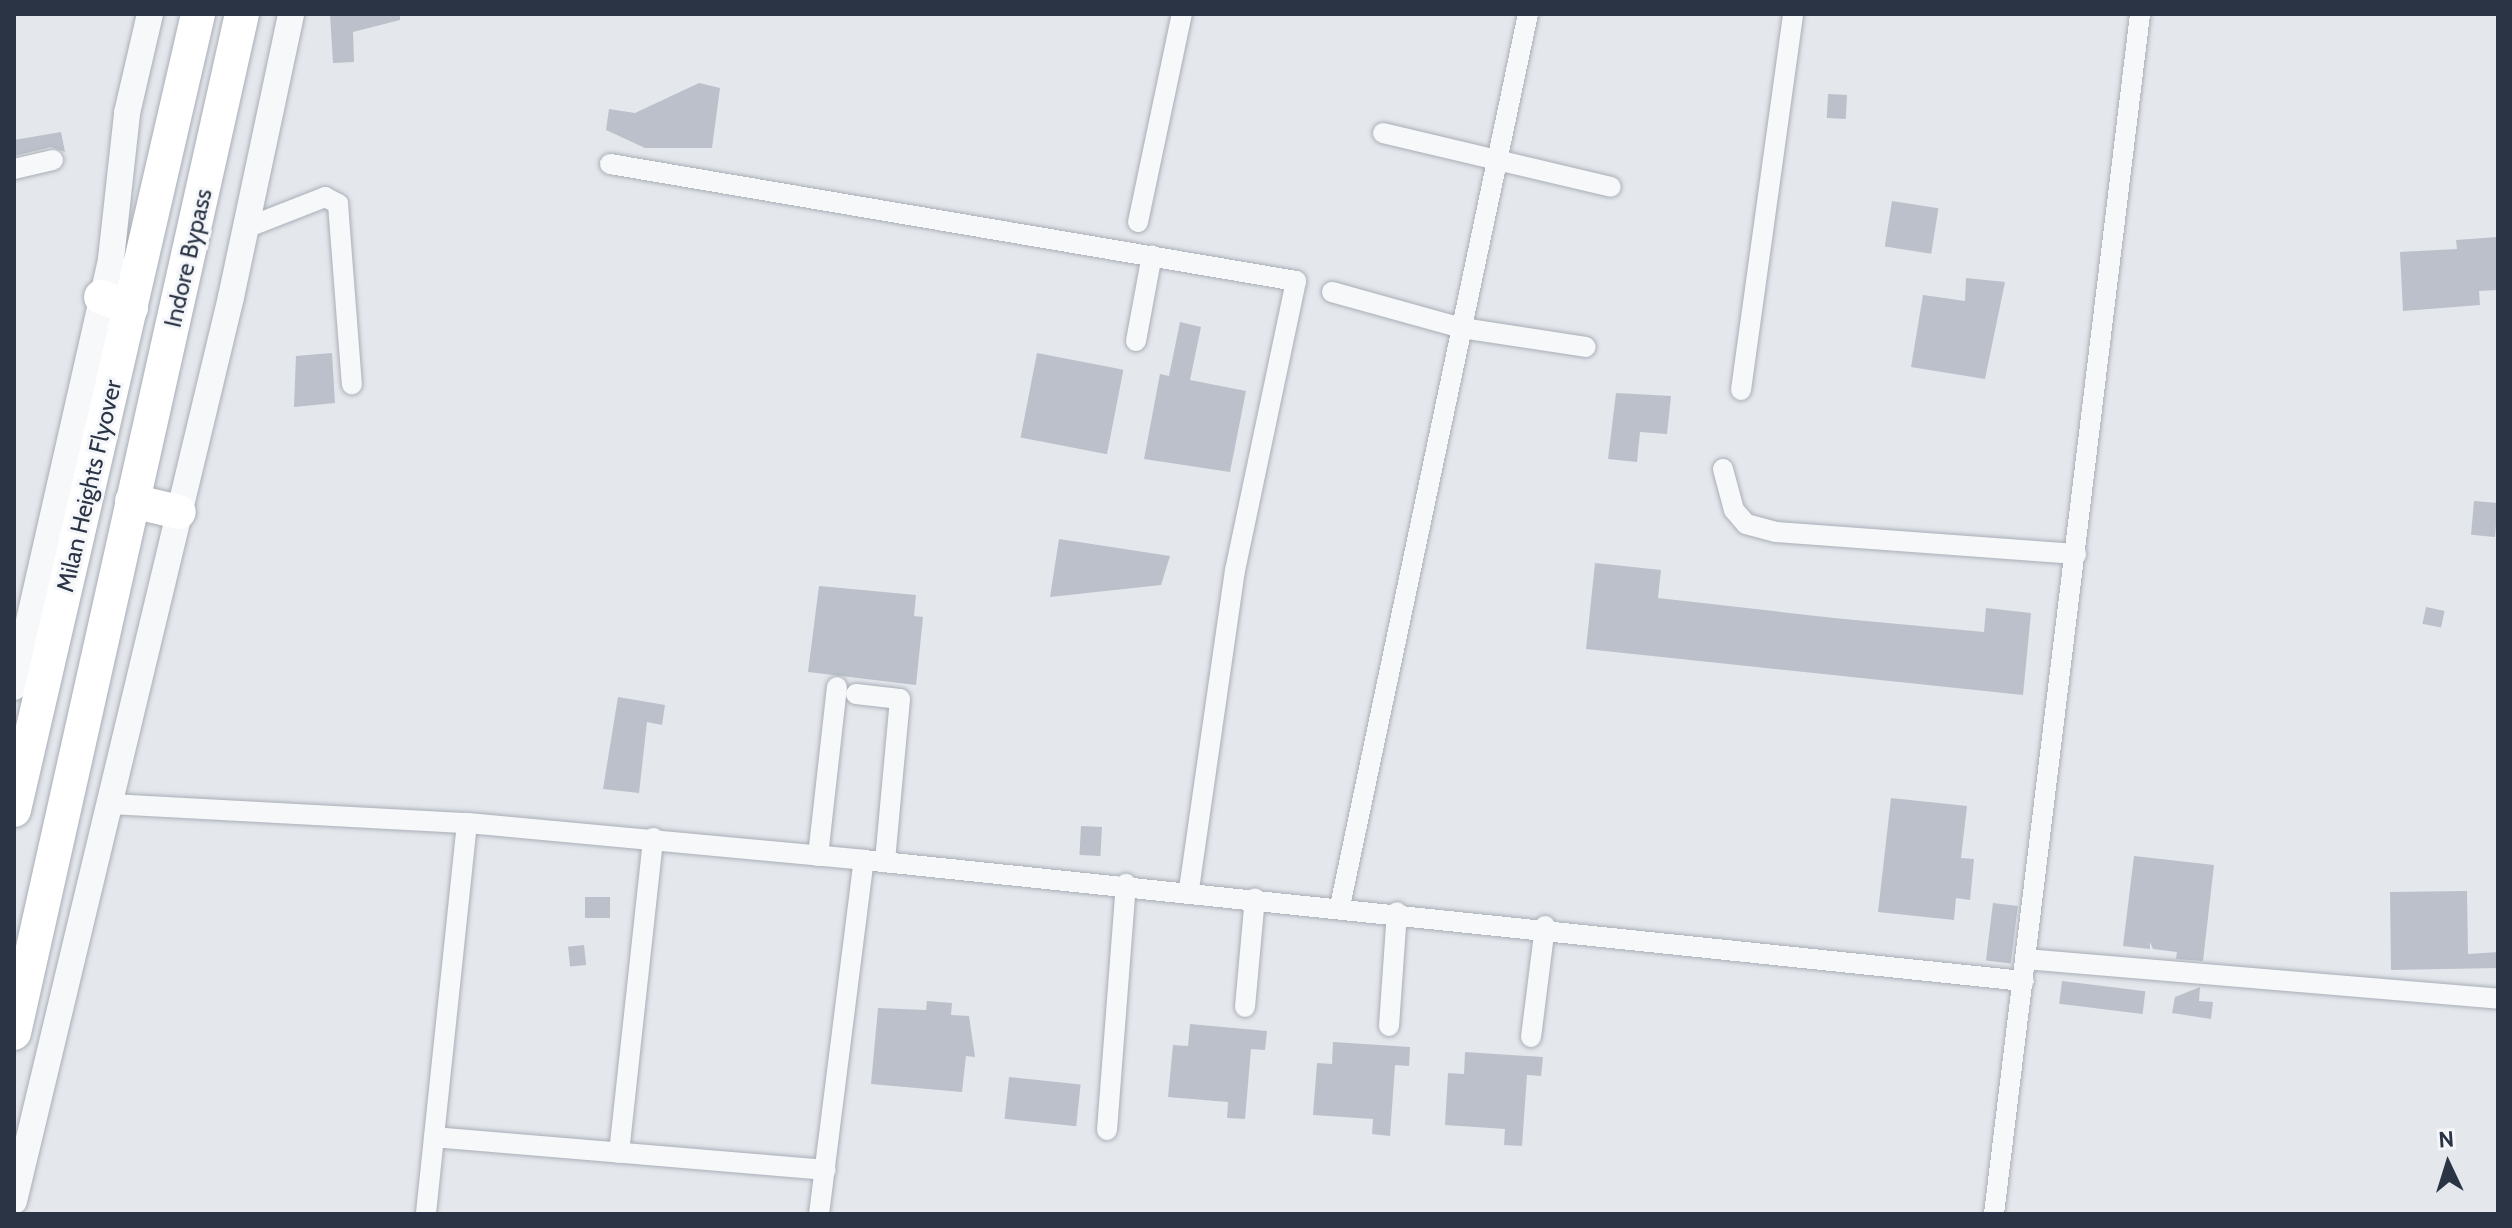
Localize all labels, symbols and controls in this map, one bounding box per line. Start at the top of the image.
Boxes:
street label: Indore Bypass [158,186,218,330]
street label: Milan Heights Flyover [51,377,127,595]
north arrow [2408,1124,2488,1204]
text: N [2438,1126,2455,1154]

